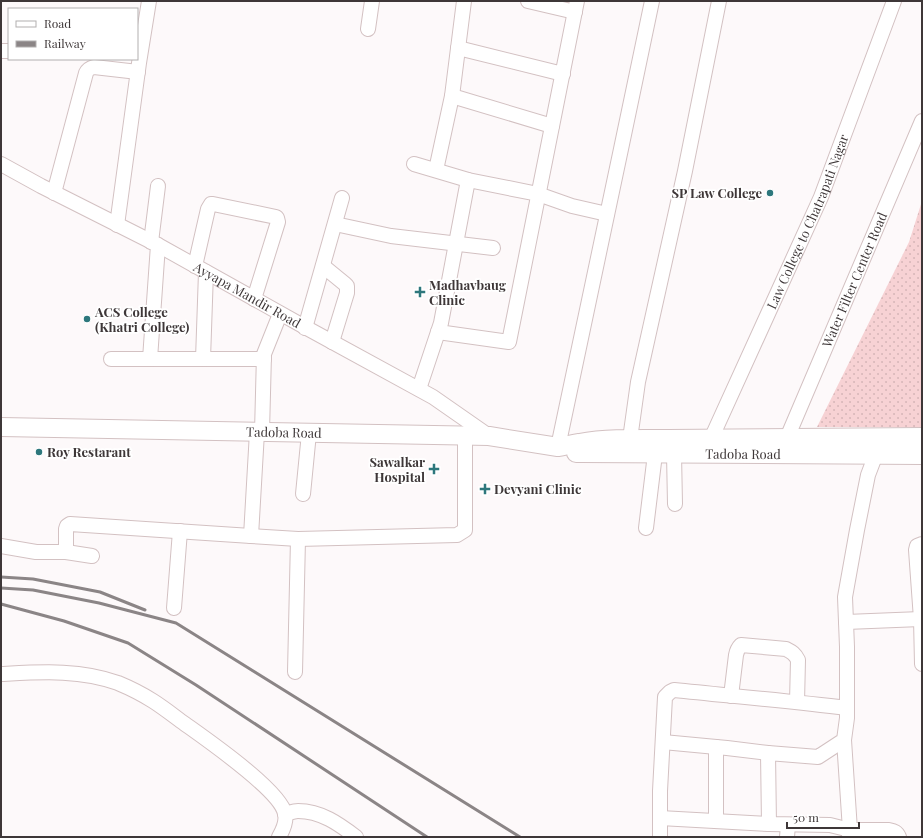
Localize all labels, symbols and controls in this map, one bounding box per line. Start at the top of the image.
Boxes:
legend [8,8,138,60]
text: Road [44,15,71,31]
text: Railway [44,35,86,51]
street label: Law College to Chatrapati Nagar [762,131,852,311]
place label: SP Law College [671,184,762,201]
marker: SP Law College [765,188,775,198]
street label: Water Filter Center Road [817,209,890,351]
street label: Ayyapa Mandir Road [190,257,305,331]
place label: Madhavbaug Clinic [429,276,507,308]
marker: Madhavbaug Clinic [414,286,426,298]
place label: ACS College (Khatri College) [94,303,189,335]
marker: ACS College (Khatri College) [82,314,92,324]
street label: Tadoba Road [246,423,322,441]
place label: Roy Restarant [47,443,131,460]
street label: Tadoba Road [705,445,781,462]
marker: Roy Restarant [34,447,44,457]
place label: Sawalkar Hospital [370,453,425,485]
marker: Sawalkar Hospital [428,463,440,475]
place label: Devyani Clinic [494,480,582,497]
marker: Devyani Clinic [479,483,491,495]
scale bar [787,804,859,830]
text: 50 m [793,809,819,825]

